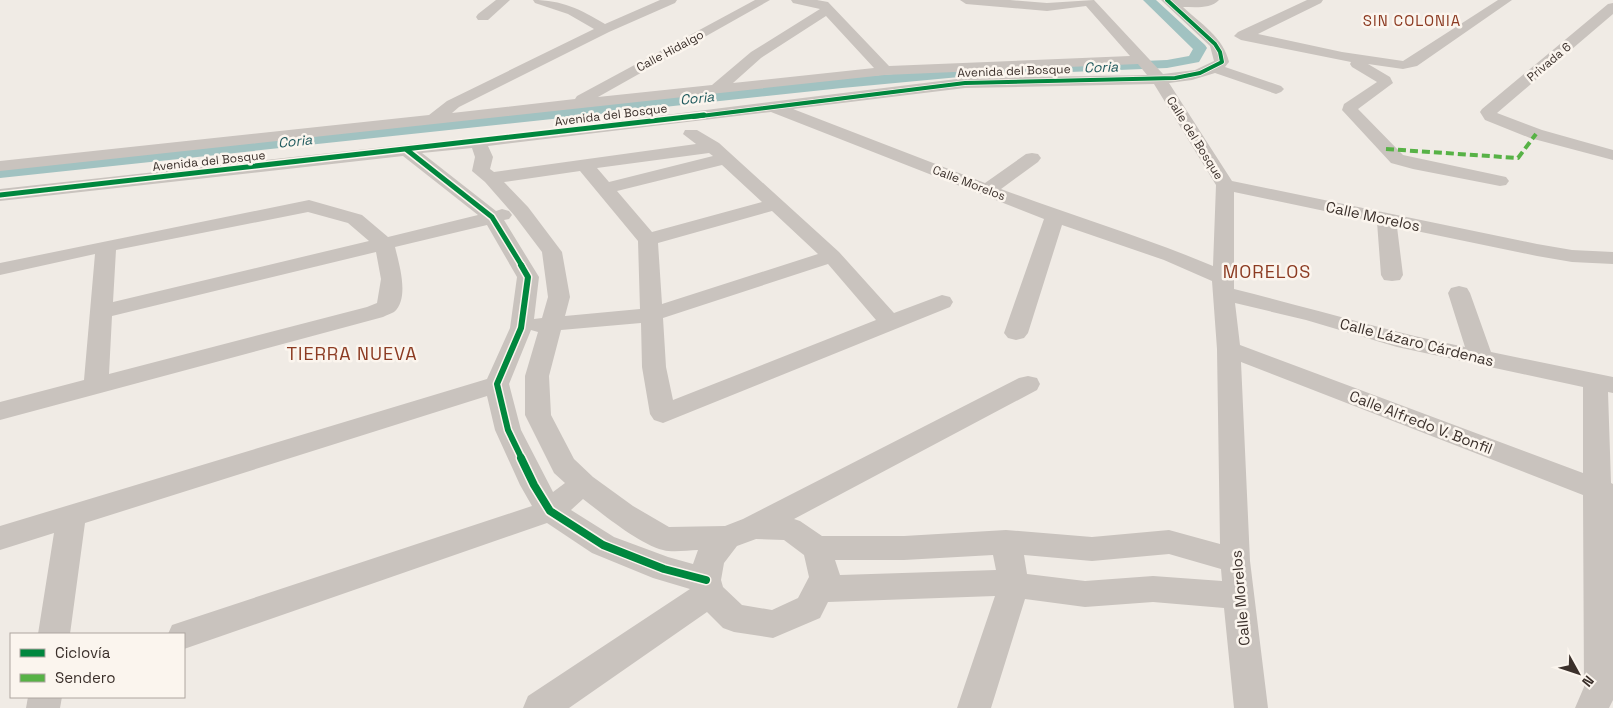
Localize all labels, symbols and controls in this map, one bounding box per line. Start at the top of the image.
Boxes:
district label: SIN COLONIA [1363,11,1461,30]
street label: Calle Hidalgo [633,27,707,75]
street label: Privada 6 [1524,39,1574,85]
water label: Coria [1083,57,1119,77]
street label: Avenida del Bosque [957,61,1071,81]
water label: Coria [679,87,716,109]
street label: Calle del Bosque [1163,93,1227,183]
street label: Avenida del Bosque [554,100,668,130]
water label: Coria [277,130,314,152]
street label: Avenida del Bosque [152,147,266,175]
street label: Calle Morelos [930,162,1008,204]
street label: Calle Morelos [1324,197,1422,235]
district label: MORELOS [1223,260,1311,283]
street label: Calle Lázaro Cárdenas [1338,314,1496,370]
district label: TIERRA NUEVA [286,342,418,365]
street label: Calle Alfredo V. Bonfil [1347,386,1495,458]
street label: Calle Morelos [1226,549,1254,646]
legend [10,633,185,698]
text: Ciclovía [55,643,111,662]
north arrow [1553,648,1603,698]
text: Sendero [55,668,115,687]
text: N [1578,672,1598,691]

